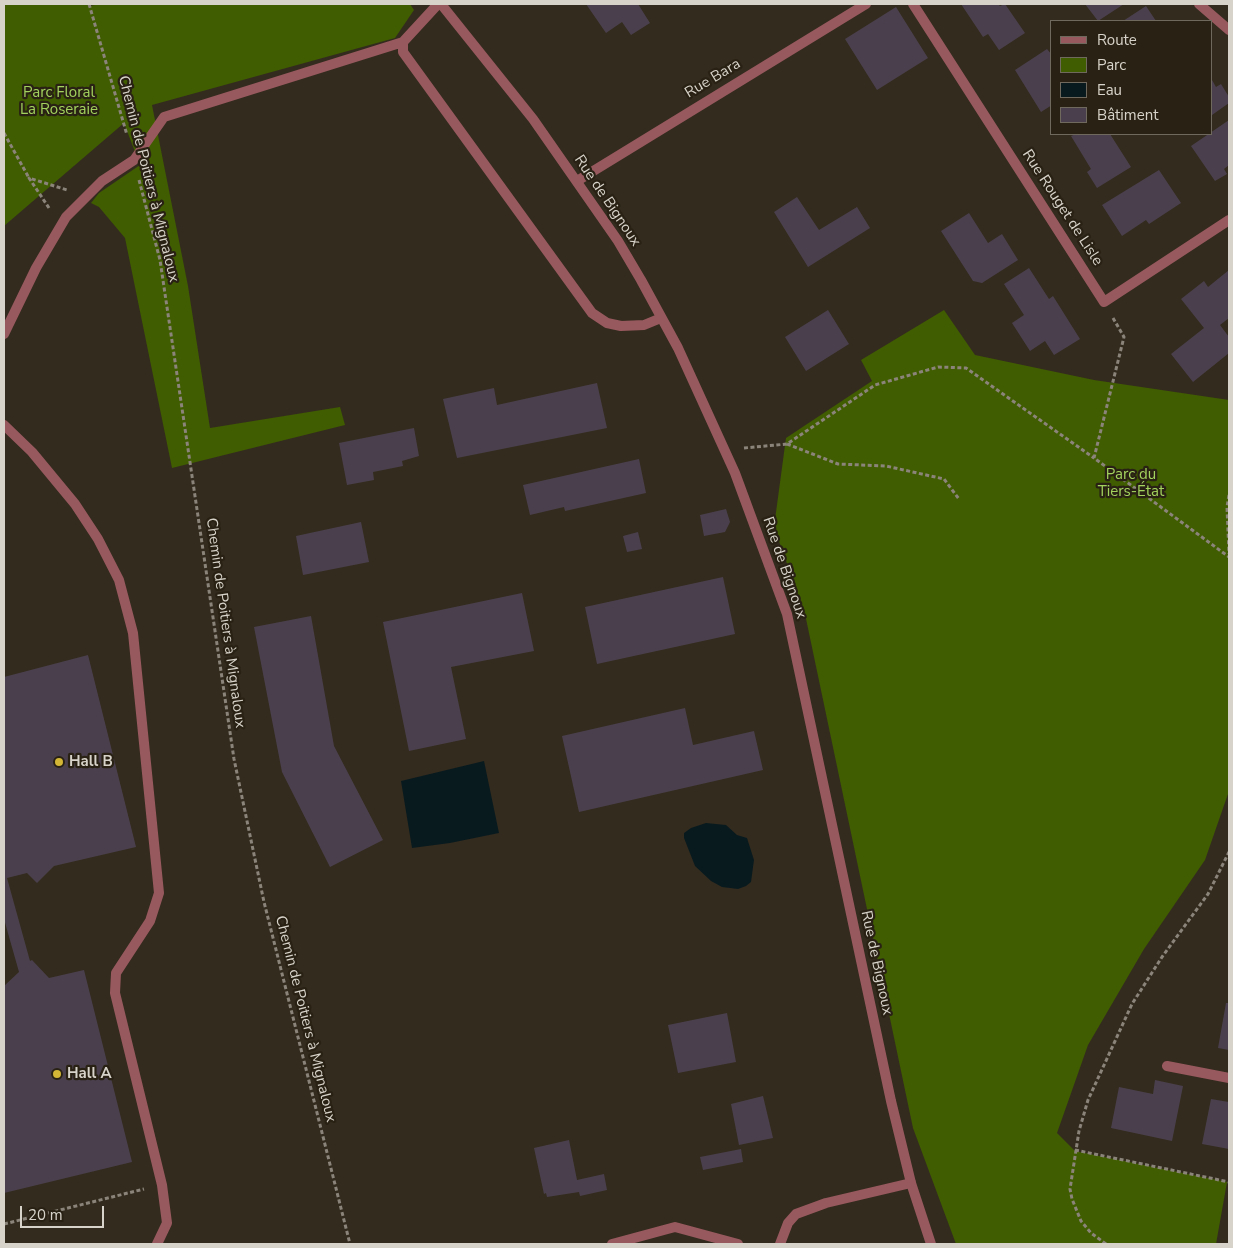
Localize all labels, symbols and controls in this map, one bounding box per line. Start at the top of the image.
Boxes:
legend [1050,20,1213,135]
text: Route [1097,30,1137,50]
street label: Rue Bara [682,55,744,103]
text: Parc [1097,55,1126,75]
street label: Chemin de Poitiers à Mignaloux [114,74,182,284]
text: Eau [1097,80,1122,100]
park label: Parc Floral La Roseraie [20,84,98,119]
text: Bâtiment [1097,105,1158,125]
street label: Rue Rouget de Lisle [1018,147,1106,269]
street label: Rue de Bignoux [570,152,644,250]
park label: Parc du Tiers-État [1098,466,1164,501]
street label: Rue de Bignoux [758,515,810,621]
street label: Chemin de Poitiers à Mignaloux [201,517,249,729]
place label: Hall B [69,753,113,771]
marker: Hall B [53,756,65,768]
street label: Rue de Bignoux [856,909,896,1017]
street label: Chemin de Poitiers à Mignaloux [271,914,339,1124]
place label: Hall A [67,1065,112,1083]
marker: Hall A [51,1068,63,1080]
scale bar [22,1196,106,1228]
text: 20 m [28,1205,63,1225]

